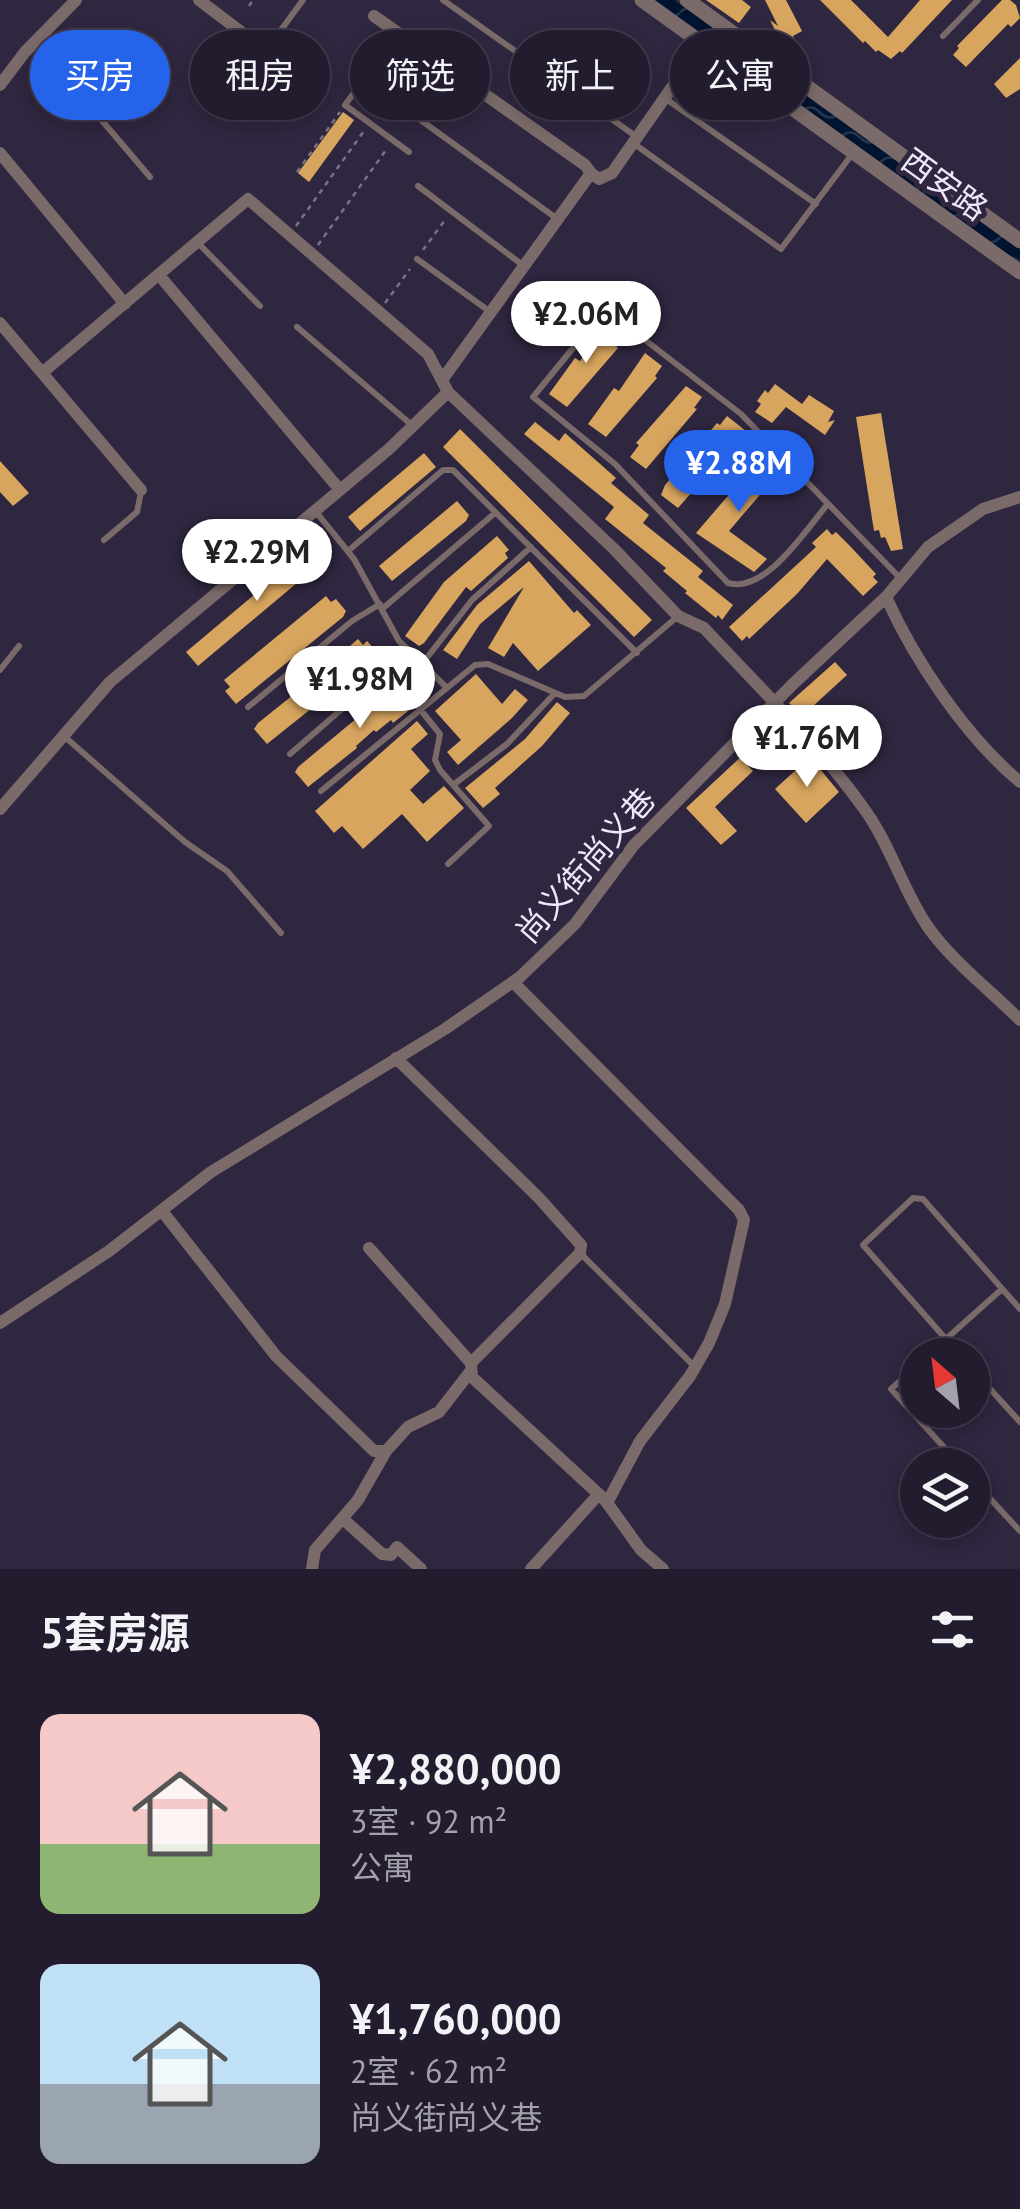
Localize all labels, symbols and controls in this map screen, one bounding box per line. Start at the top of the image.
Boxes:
chip: 买房 [30,30,170,120]
chip: 租房 [190,30,330,120]
chip: 筛选 [350,30,490,120]
chip: 新上 [510,30,650,120]
chip: 公寓 [670,30,810,120]
street label: 西安路 [894,139,996,229]
pin: ¥2.06M [505,281,667,366]
text: ¥2.06M [533,292,639,334]
pin: ¥2.88M [658,430,820,515]
text: ¥2.88M [686,441,792,483]
pin: ¥2.29M [176,519,338,604]
text: ¥2.29M [204,530,310,572]
pin: ¥1.98M [279,646,441,731]
text: ¥1.98M [307,657,413,699]
pin: ¥1.76M [726,705,888,790]
text: ¥1.76M [754,716,860,758]
street label: 尚义街尚义巷 [506,779,664,951]
north arrow [900,1338,990,1428]
map controls [900,1338,990,1538]
button: layers [900,1448,990,1538]
icon: filters [925,1602,980,1657]
text: 5套房源 [40,1605,190,1660]
text: ¥2,880,000 [350,1741,562,1796]
icon: home [120,1754,240,1874]
text: 3室 · 92 m² [350,1800,507,1842]
text: 公寓 [350,1846,414,1888]
text: ¥1,760,000 [350,1991,562,2046]
icon: home [120,2004,240,2124]
text: 2室 · 62 m² [350,2050,507,2092]
text: 尚义街尚义巷 [350,2096,542,2138]

